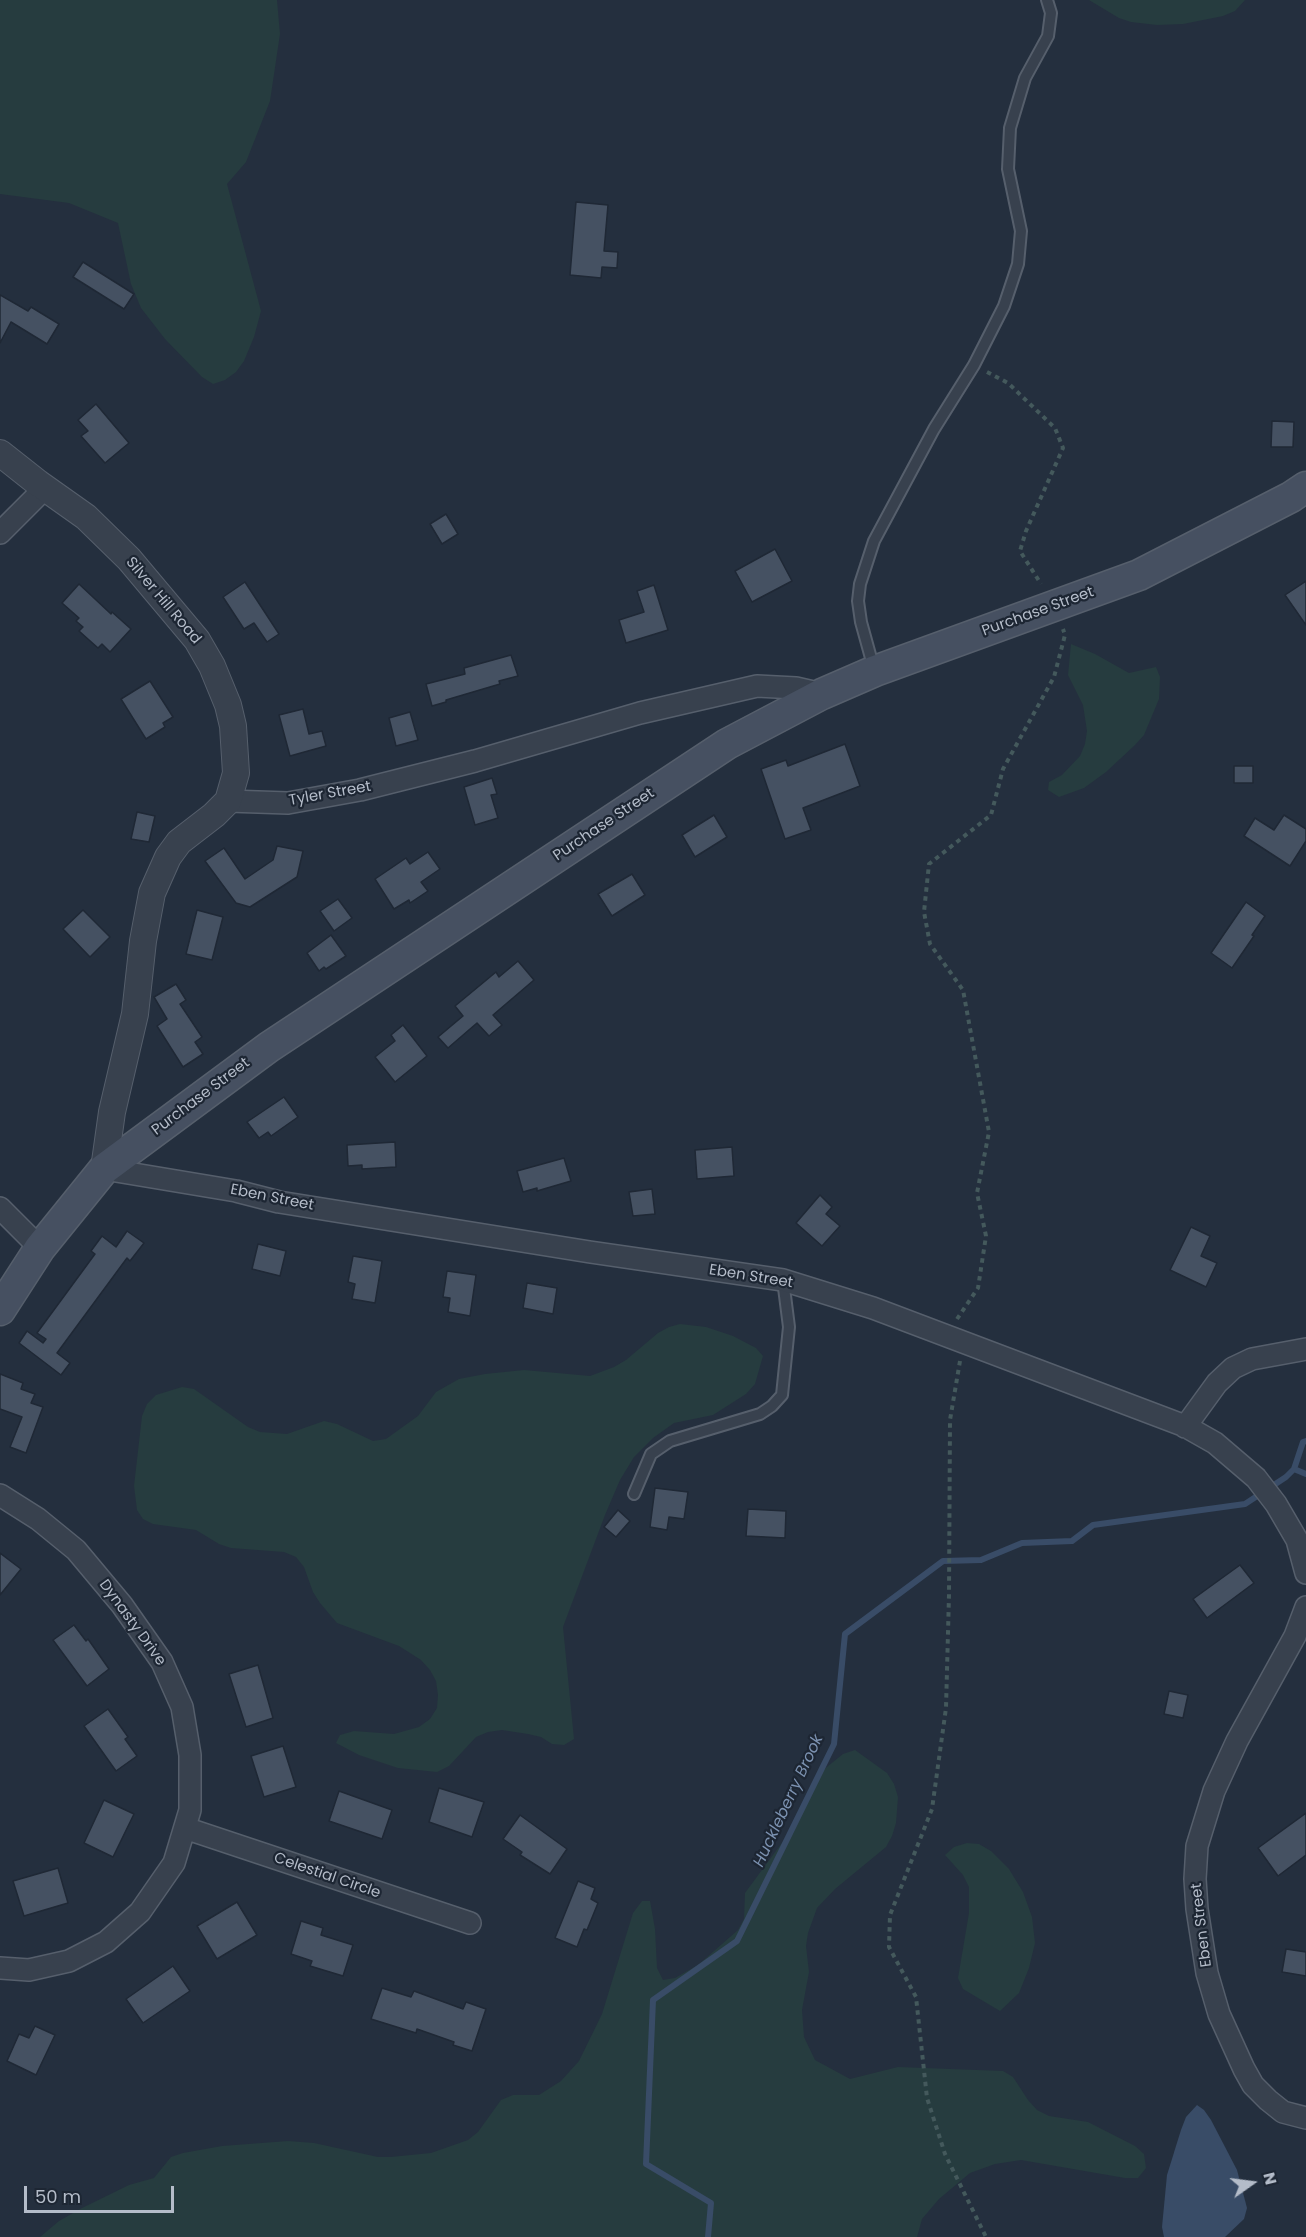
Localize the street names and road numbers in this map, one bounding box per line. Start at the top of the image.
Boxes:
street label: Silver Hill Road [121,554,205,648]
street label: Purchase Street [980,583,1096,641]
street label: Tyler Street [288,778,372,810]
street label: Purchase Street [550,785,658,865]
street label: Purchase Street [149,1054,253,1140]
street label: Eben Street [229,1181,315,1215]
street label: Eben Street [708,1261,794,1293]
street label: Dynasty Drive [95,1576,169,1670]
street label: Celestial Circle [271,1849,383,1903]
street label: Eben Street [1188,1882,1216,1968]

